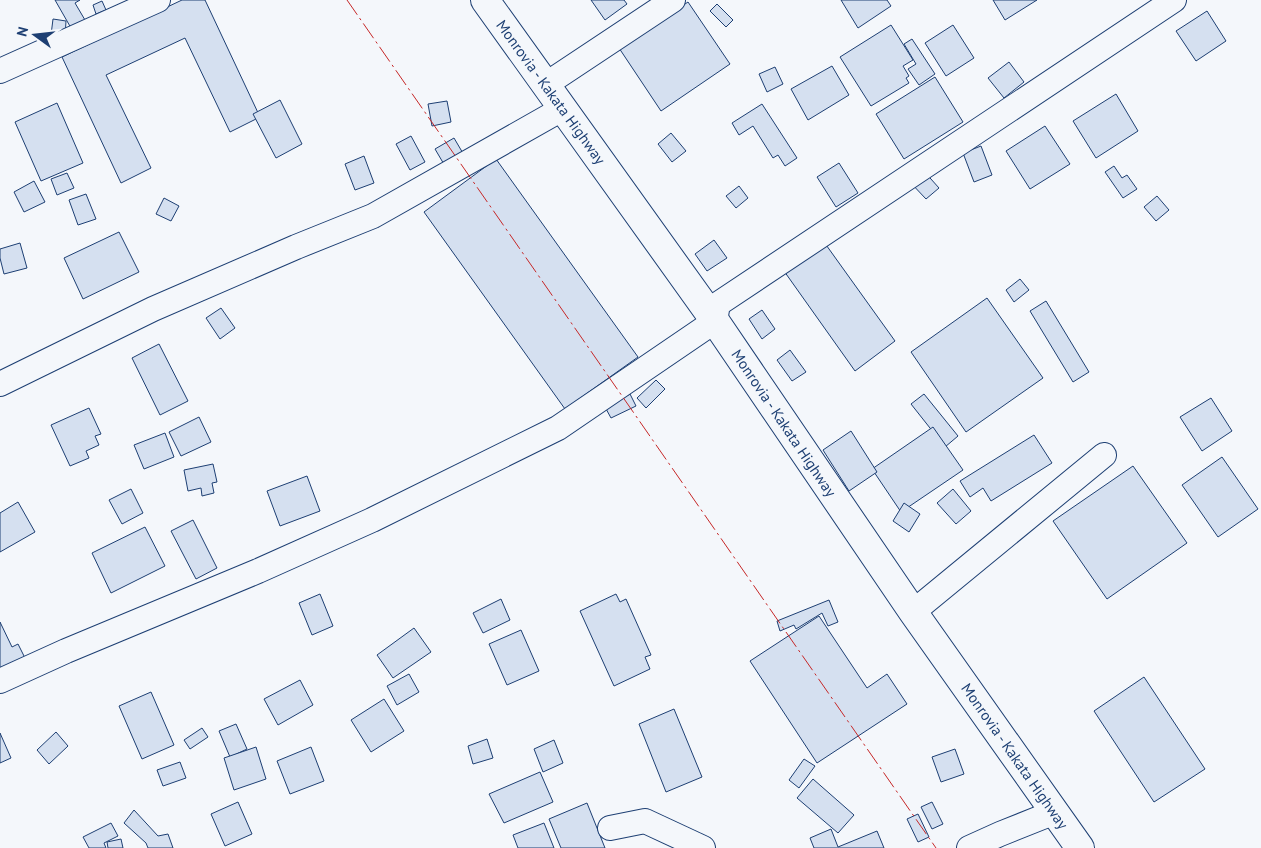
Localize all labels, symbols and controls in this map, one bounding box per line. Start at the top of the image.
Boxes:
north arrow [10,10,60,60]
street label: Monrovia - Kakata Highway [492,16,610,168]
text: N [13,25,32,38]
street label: Monrovia - Kakata Highway [727,346,841,500]
street label: Monrovia - Kakata Highway [957,679,1073,833]

